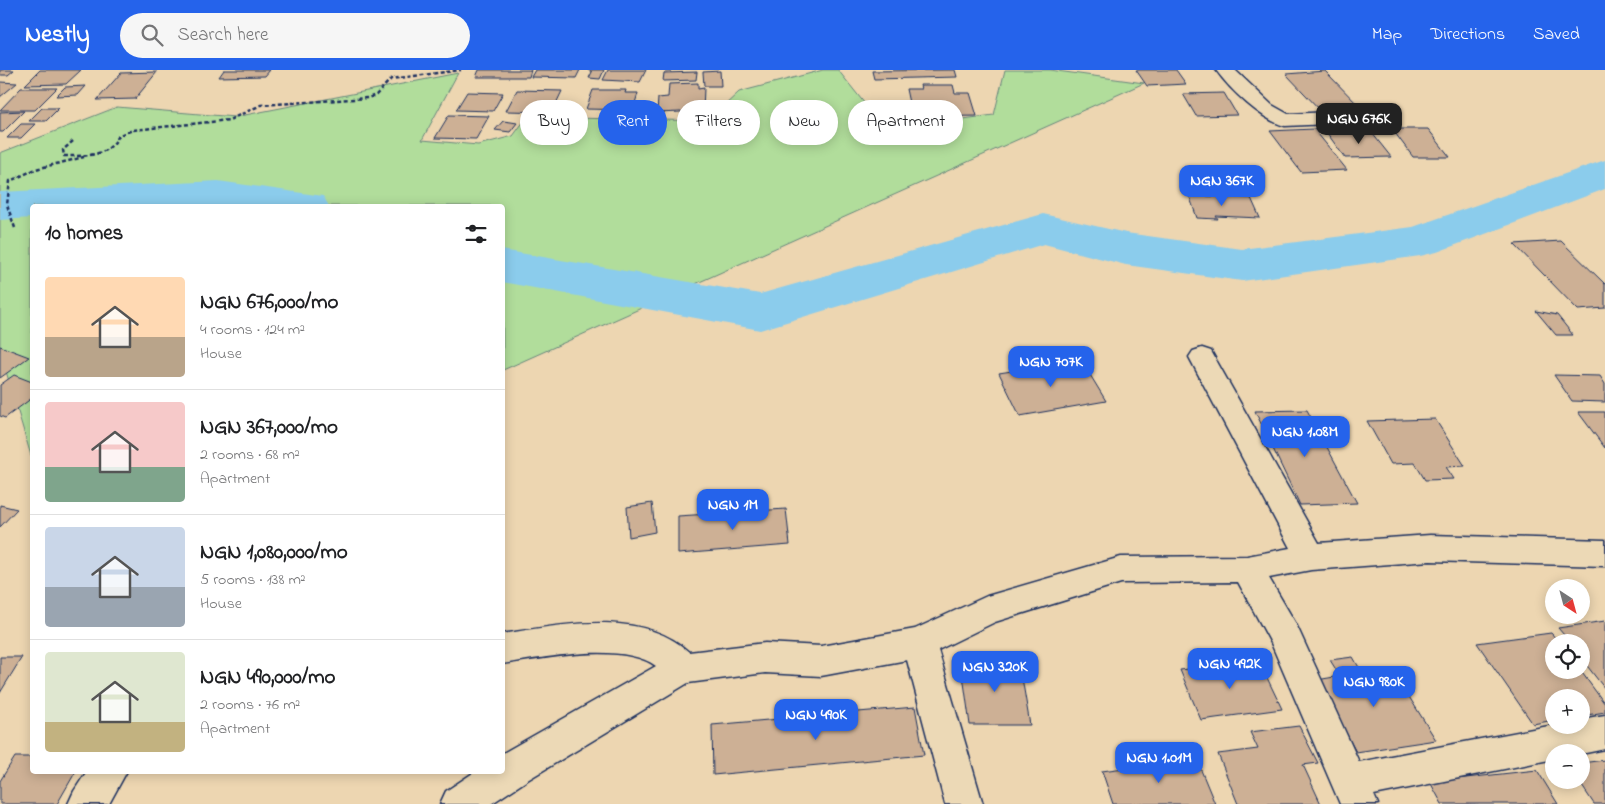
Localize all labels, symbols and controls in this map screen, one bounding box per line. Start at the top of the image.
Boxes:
search box [120,13,470,58]
text: Nestly [25,18,90,53]
icon: search [138,21,166,49]
text: Search here [178,22,269,49]
text: Map [1372,22,1402,48]
text: Directions [1430,22,1505,48]
text: Saved [1533,22,1580,48]
chip: Buy [520,100,588,145]
chip: Rent [598,100,667,145]
chip: Filters [677,100,760,145]
chip: New [770,100,838,145]
chip: Apartment [848,100,963,145]
pin: NGN 676K [1307,102,1411,145]
text: NGN 676K [1327,107,1391,131]
pin: NGN 367K [1170,164,1274,207]
text: NGN 367K [1190,169,1254,193]
text: 10 homes [45,219,123,249]
icon: filters [462,220,490,248]
text: NGN 676,000/mo [200,288,338,318]
icon: home [85,297,145,357]
text: 4 rooms · 124 m² [200,318,305,342]
text: House [200,342,242,366]
pin: NGN 707K [999,346,1103,388]
text: NGN 707K [1019,350,1083,374]
text: NGN 367,000/mo [200,413,338,443]
pin: NGN 1.08M [1248,416,1362,458]
text: NGN 1.08M [1272,420,1338,444]
icon: home [85,422,145,482]
text: 2 rooms · 68 m² [200,443,300,467]
text: Apartment [200,467,270,491]
pin: NGN 1M [692,488,774,531]
text: NGN 1M [708,493,758,517]
text: NGN 1,080,000/mo [200,538,348,568]
icon: home [85,547,145,607]
text: 5 rooms · 138 m² [200,568,306,592]
north arrow [1545,579,1590,624]
map controls [1545,579,1590,789]
text: House [200,592,242,616]
button: locate [1545,634,1590,679]
pin: NGN 492K [1178,648,1282,690]
pin: NGN 320K [943,650,1047,693]
text: NGN 492K [1199,652,1261,676]
text: NGN 320K [963,655,1027,679]
text: NGN 490,000/mo [200,663,335,693]
pin: NGN 980K [1322,666,1426,708]
text: NGN 980K [1343,670,1405,694]
icon: home [85,672,145,732]
button: + [1545,689,1590,734]
text: 2 rooms · 76 m² [200,693,300,717]
pin: NGN 490K [764,698,868,741]
text: NGN 490K [785,703,847,727]
text: Apartment [200,717,270,741]
pin: NGN 1.01M [1102,742,1216,784]
button: − [1545,744,1590,789]
text: NGN 1.01M [1126,746,1192,770]

